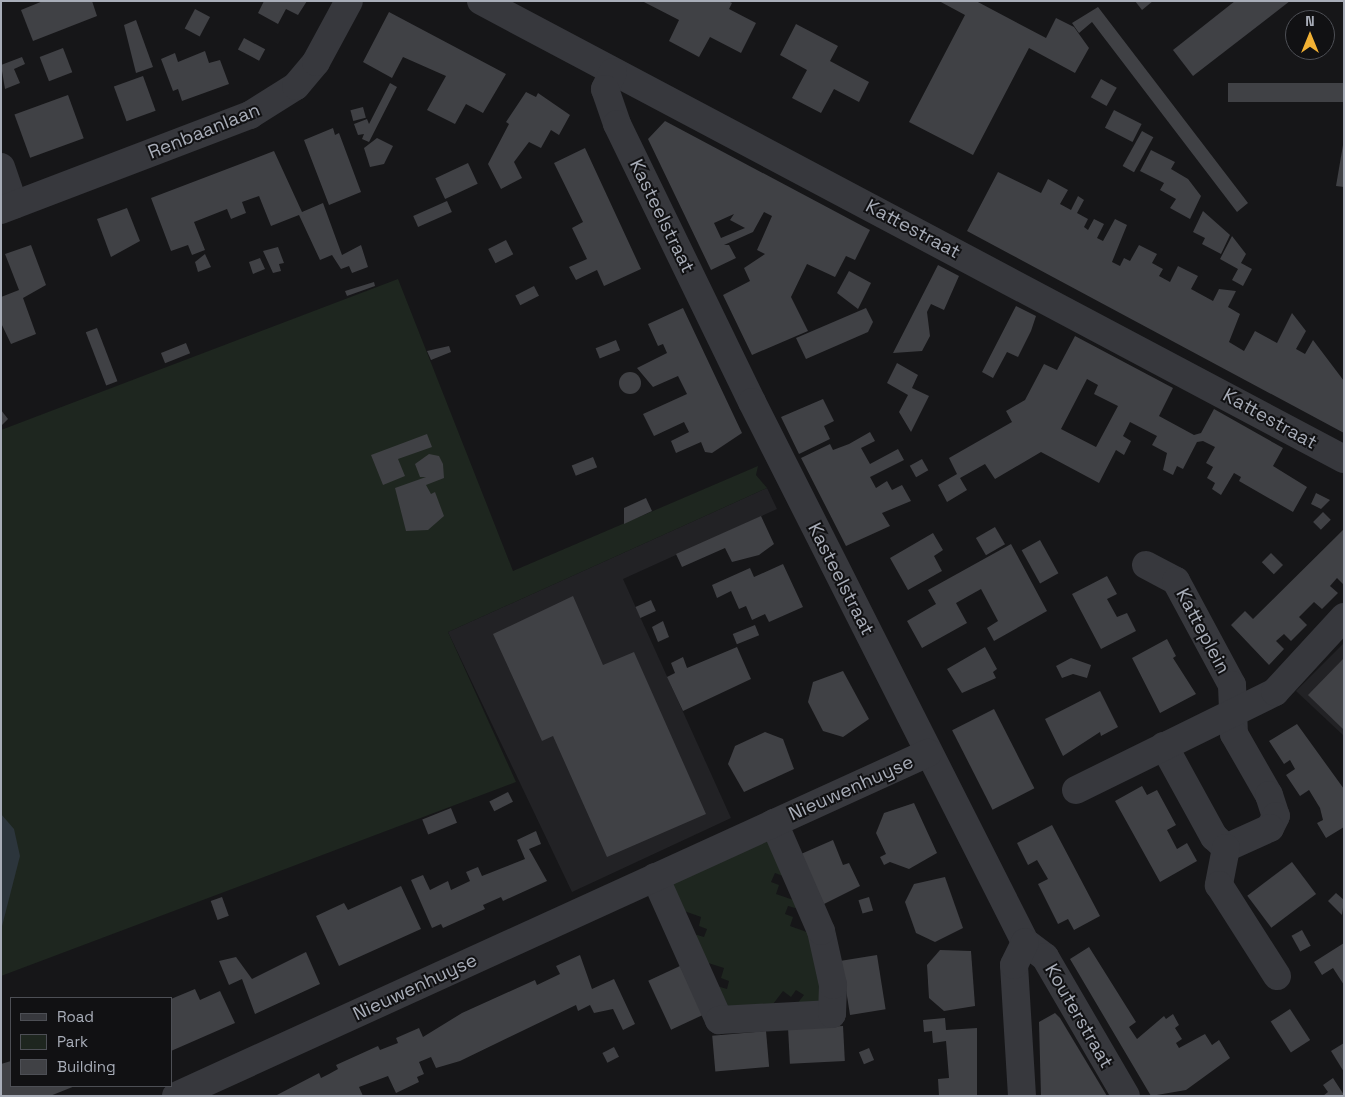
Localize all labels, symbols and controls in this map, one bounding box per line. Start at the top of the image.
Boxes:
north arrow [1285,10,1335,60]
text: N [1305,12,1315,30]
street label: Renbaanlaan [145,98,263,164]
street label: Kasteelstraat [625,156,699,276]
street label: Kattestraat [862,195,964,263]
street label: Kattestraat [1219,384,1321,454]
street label: Kasteelstraat [803,519,879,639]
street label: Katteplein [1171,585,1235,677]
street label: Nieuwenhuyse [785,750,917,826]
street label: Nieuwenhuyse [349,948,481,1026]
street label: Kouterstraat [1040,960,1118,1072]
legend [10,997,172,1087]
text: Road [57,1007,94,1026]
text: Park [57,1032,88,1051]
text: Building [57,1057,116,1076]

